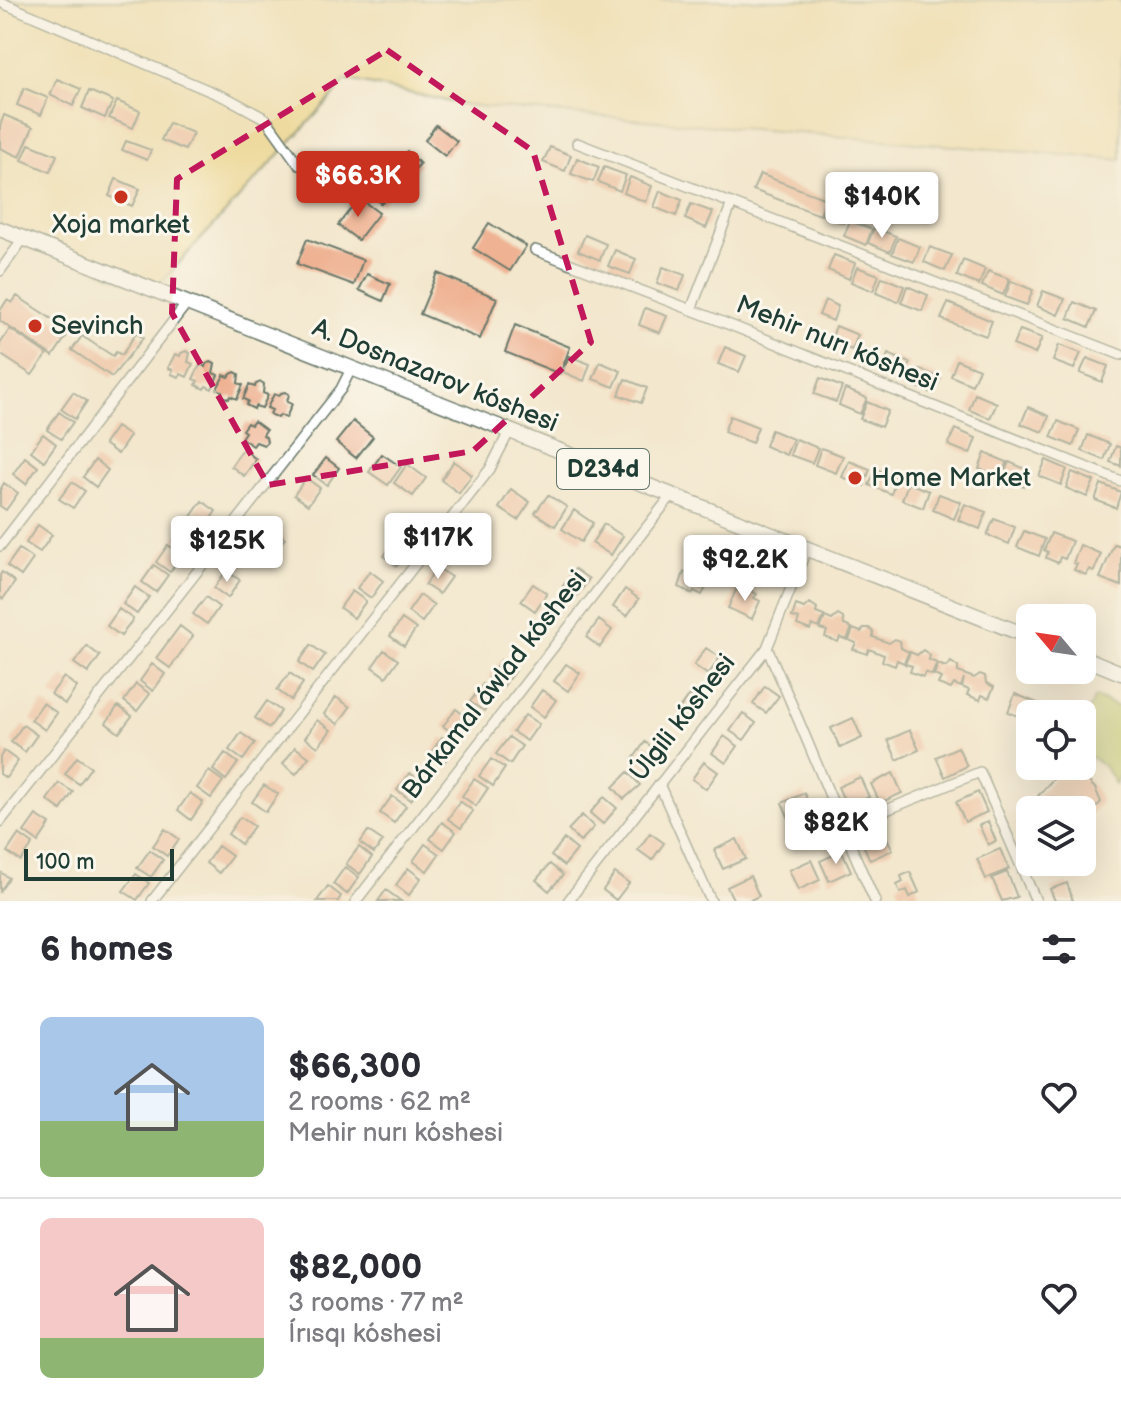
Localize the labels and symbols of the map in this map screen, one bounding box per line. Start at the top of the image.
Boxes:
pin: $66.3K [293,151,423,219]
pin: $140K [826,172,938,240]
marker: Xoja market [112,188,130,206]
place label: Xoja market [51,210,190,241]
street label: Mehir nurı kóshesi [731,289,943,399]
place label: Sevinch [51,311,143,342]
street label: A. Dosnazarov kóshesi [308,313,562,439]
marker: Sevinch [26,317,44,335]
road number: D234d [557,449,649,489]
place label: Home Market [871,463,1031,494]
marker: Home Market [846,469,864,487]
pin: $117K [382,513,494,581]
pin: $125K [171,516,283,584]
pin: $92.2K [680,535,810,603]
street label: Bárkamal áwlad kóshesi [396,565,594,805]
north arrow [1016,604,1096,684]
street label: Úlgili kóshesi [622,647,742,788]
pin: $82K [789,798,883,866]
scale bar [24,845,174,881]

